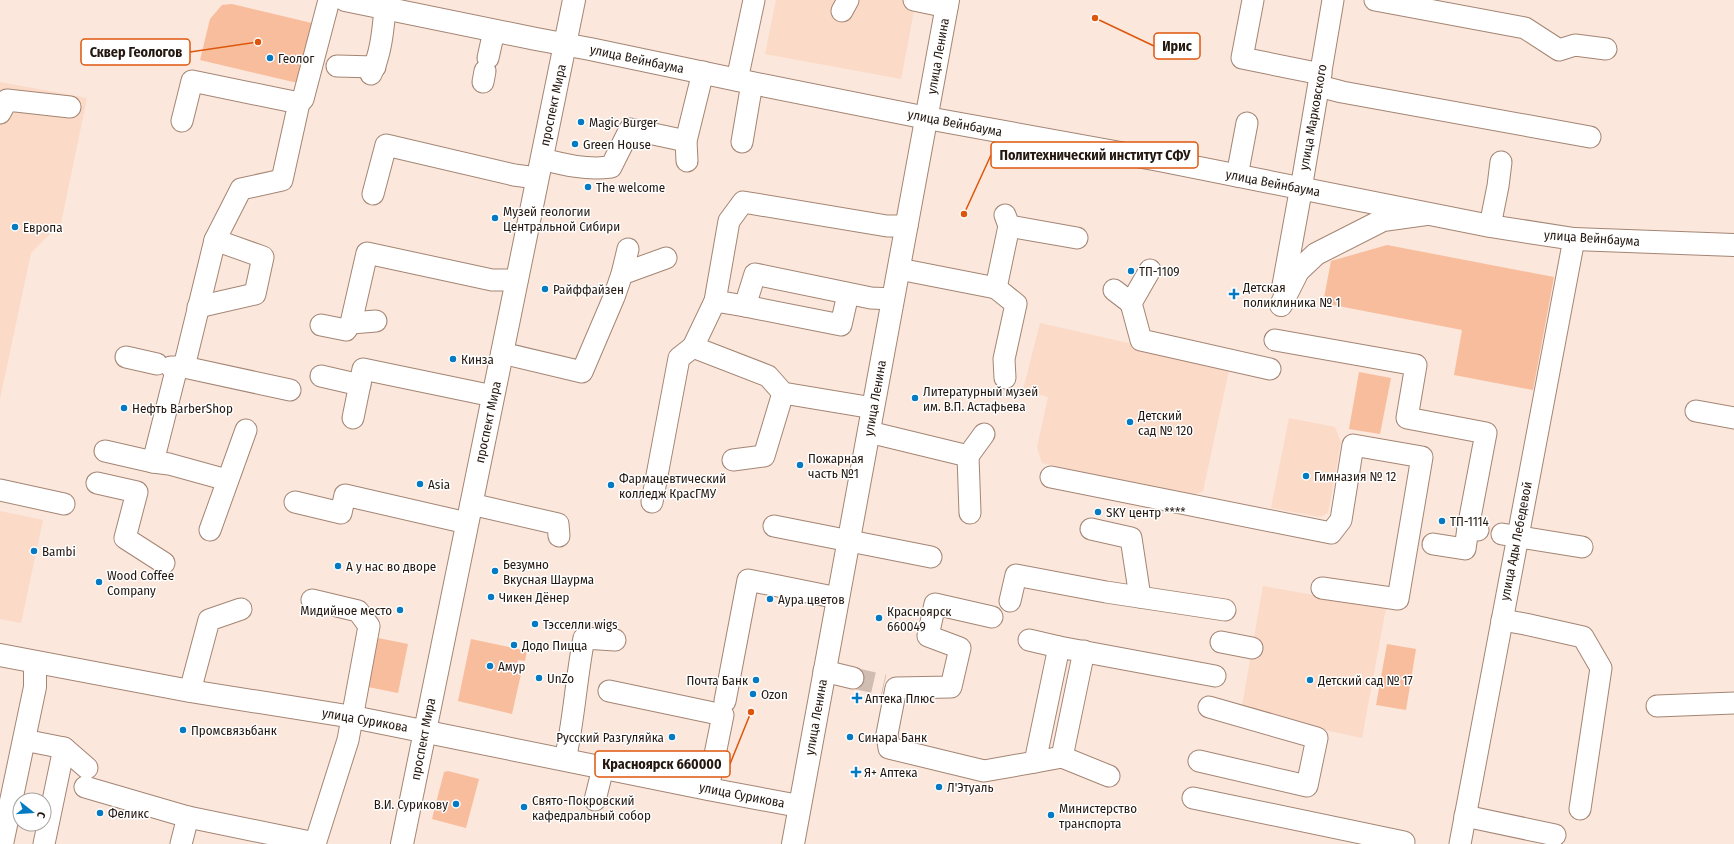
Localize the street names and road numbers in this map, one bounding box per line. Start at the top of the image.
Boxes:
street label: улица Ленина [924,17,952,95]
street label: улица Вейнбаума [589,42,685,76]
street label: проспект Мира [537,63,569,147]
street label: улица Марковского [1296,63,1330,171]
street label: улица Вейнбаума [907,106,1003,140]
street label: улица Вейнбаума [1225,166,1321,200]
street label: улица Вейнбаума [1544,227,1640,249]
street label: улица Ленина [861,359,889,437]
street label: проспект Мира [472,380,504,464]
street label: улица Ады Лебедевой [1497,480,1535,602]
street label: улица Ленина [802,678,830,756]
street label: проспект Мира [408,697,438,781]
street label: улица Сурикова [321,705,409,735]
street label: улица Сурикова [698,779,786,811]

